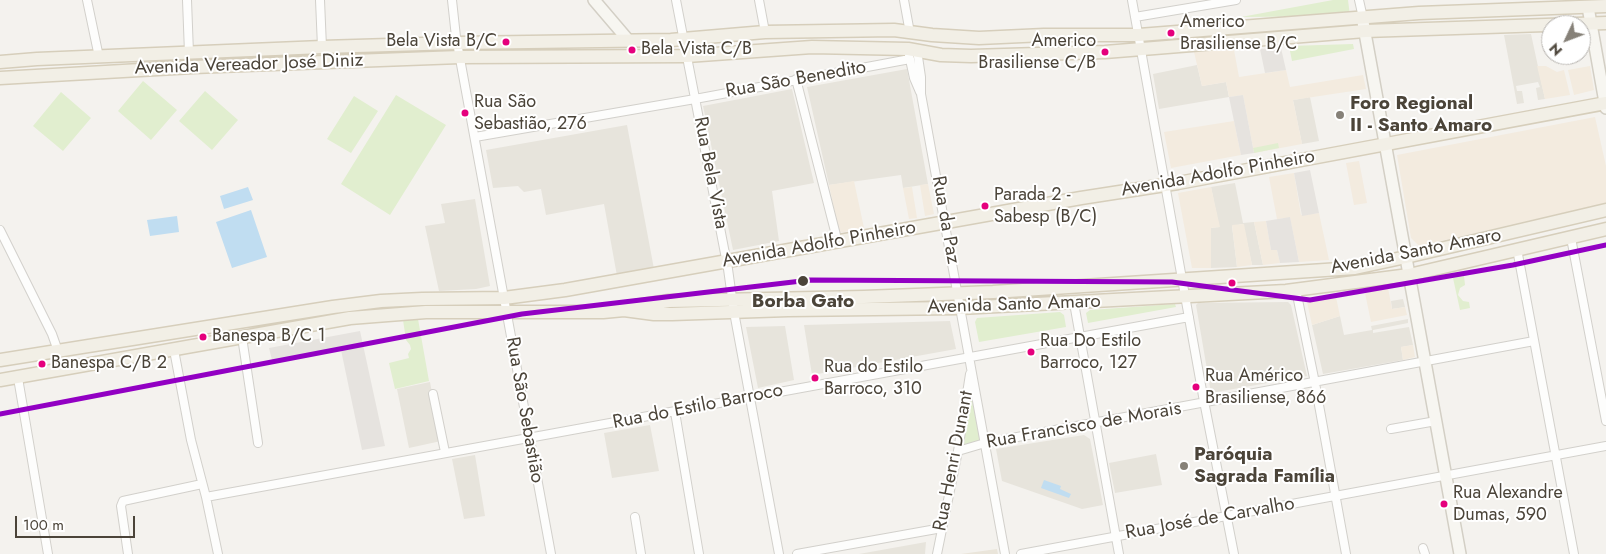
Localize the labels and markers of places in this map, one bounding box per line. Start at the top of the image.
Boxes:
place label: Americo Brasiliense B/C [1180,12,1297,54]
marker: Americo Brasiliense B/C [1166,28,1176,38]
place label: Bela Vista B/C [386,31,497,53]
place label: Americo Brasiliense C/B [978,31,1096,74]
marker: Bela Vista B/C [501,37,511,47]
place label: Bela Vista C/B [641,39,752,61]
marker: Bela Vista C/B [627,45,637,55]
marker: Americo Brasiliense C/B [1100,47,1110,57]
place label: Rua São Sebastião, 276 [474,92,587,134]
place label: Foro Regional II - Santo Amaro [1350,93,1492,137]
marker: Rua São Sebastião, 276 [460,108,470,118]
marker: Foro Regional II - Santo Amaro [1334,109,1346,121]
place label: Parada 2 - Sabesp (B/C) [994,185,1097,228]
marker: Parada 2 - Sabesp (B/C) [980,201,990,211]
marker: Borba Gato [796,274,810,288]
unlabelled marker [1227,278,1237,288]
place label: Borba Gato [752,291,854,313]
place label: Banespa B/C 1 [212,326,326,348]
place label: Rua Do Estilo Barroco, 127 [1040,331,1141,374]
marker: Banespa B/C 1 [198,332,208,342]
marker: Rua Do Estilo Barroco, 127 [1026,347,1036,357]
place label: Banespa C/B 2 [51,353,167,375]
place label: Rua do Estilo Barroco, 310 [824,357,923,399]
marker: Banespa C/B 2 [37,359,47,369]
place label: Rua Américo Brasiliense, 866 [1205,366,1326,408]
marker: Rua do Estilo Barroco, 310 [810,373,820,383]
marker: Rua Américo Brasiliense, 866 [1191,382,1201,392]
place label: Paróquia Sagrada Família [1194,444,1335,488]
marker: Paróquia Sagrada Família [1178,460,1190,472]
place label: Rua Alexandre Dumas, 590 [1453,483,1563,526]
marker: Rua Alexandre Dumas, 590 [1439,499,1449,509]

